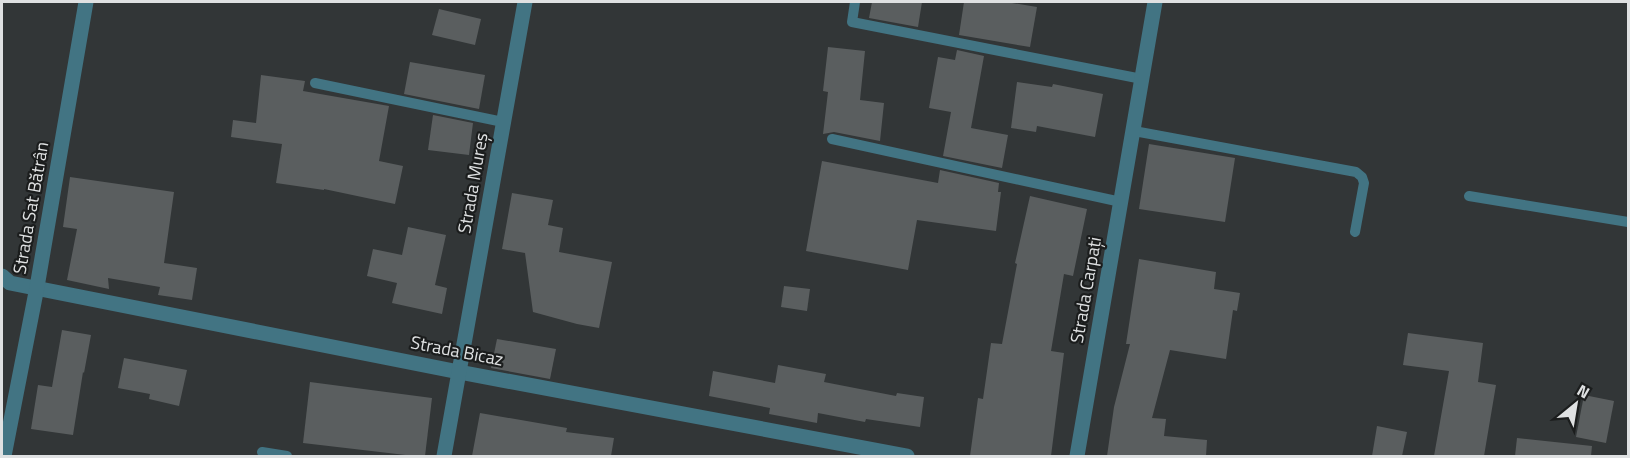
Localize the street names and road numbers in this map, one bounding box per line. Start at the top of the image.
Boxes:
street label: Strada Mureș [450,130,495,235]
street label: Strada Sat Bătrân [6,140,55,276]
street label: Strada Carpați [1063,235,1108,345]
street label: Strada Bicaz [409,328,506,373]

